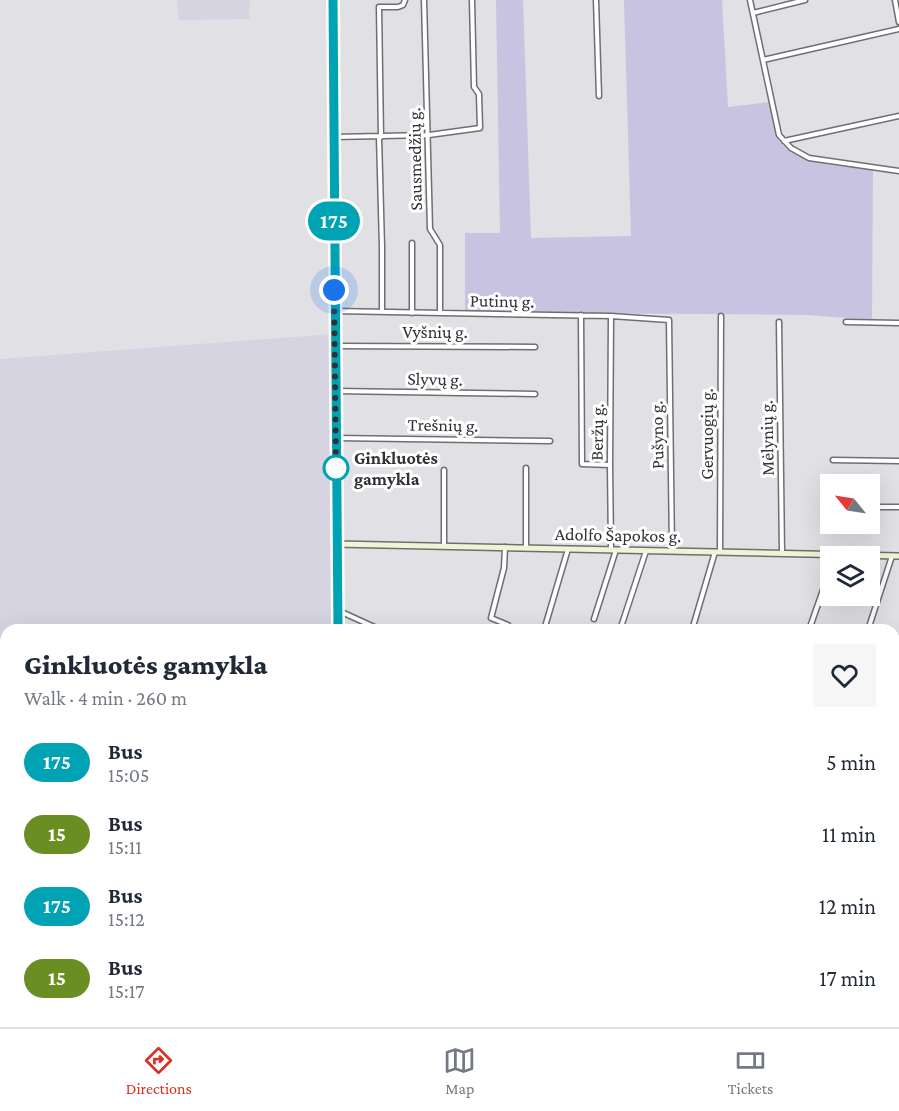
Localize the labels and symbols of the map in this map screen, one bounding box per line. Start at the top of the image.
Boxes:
street label: Sausmedžių g. [404,107,426,211]
line badge: 175 [300,202,368,240]
your location [319,275,349,305]
street label: Putinų g. [470,290,534,312]
street label: Vyšnių g. [402,322,468,342]
street label: Slyvų g. [407,369,463,389]
street label: Gervuogių g. [697,388,717,480]
street label: Mėlynių g. [756,400,778,476]
street label: Pušyno g. [646,401,668,469]
street label: Beržų g. [587,403,607,461]
street label: Trešnių g. [408,414,478,436]
place label: Ginkluotės gamykla [354,448,438,489]
marker: Ginkluotės gamykla [323,455,349,481]
north arrow [820,474,880,534]
street label: Adolfo Šapokos g. [555,524,681,546]

